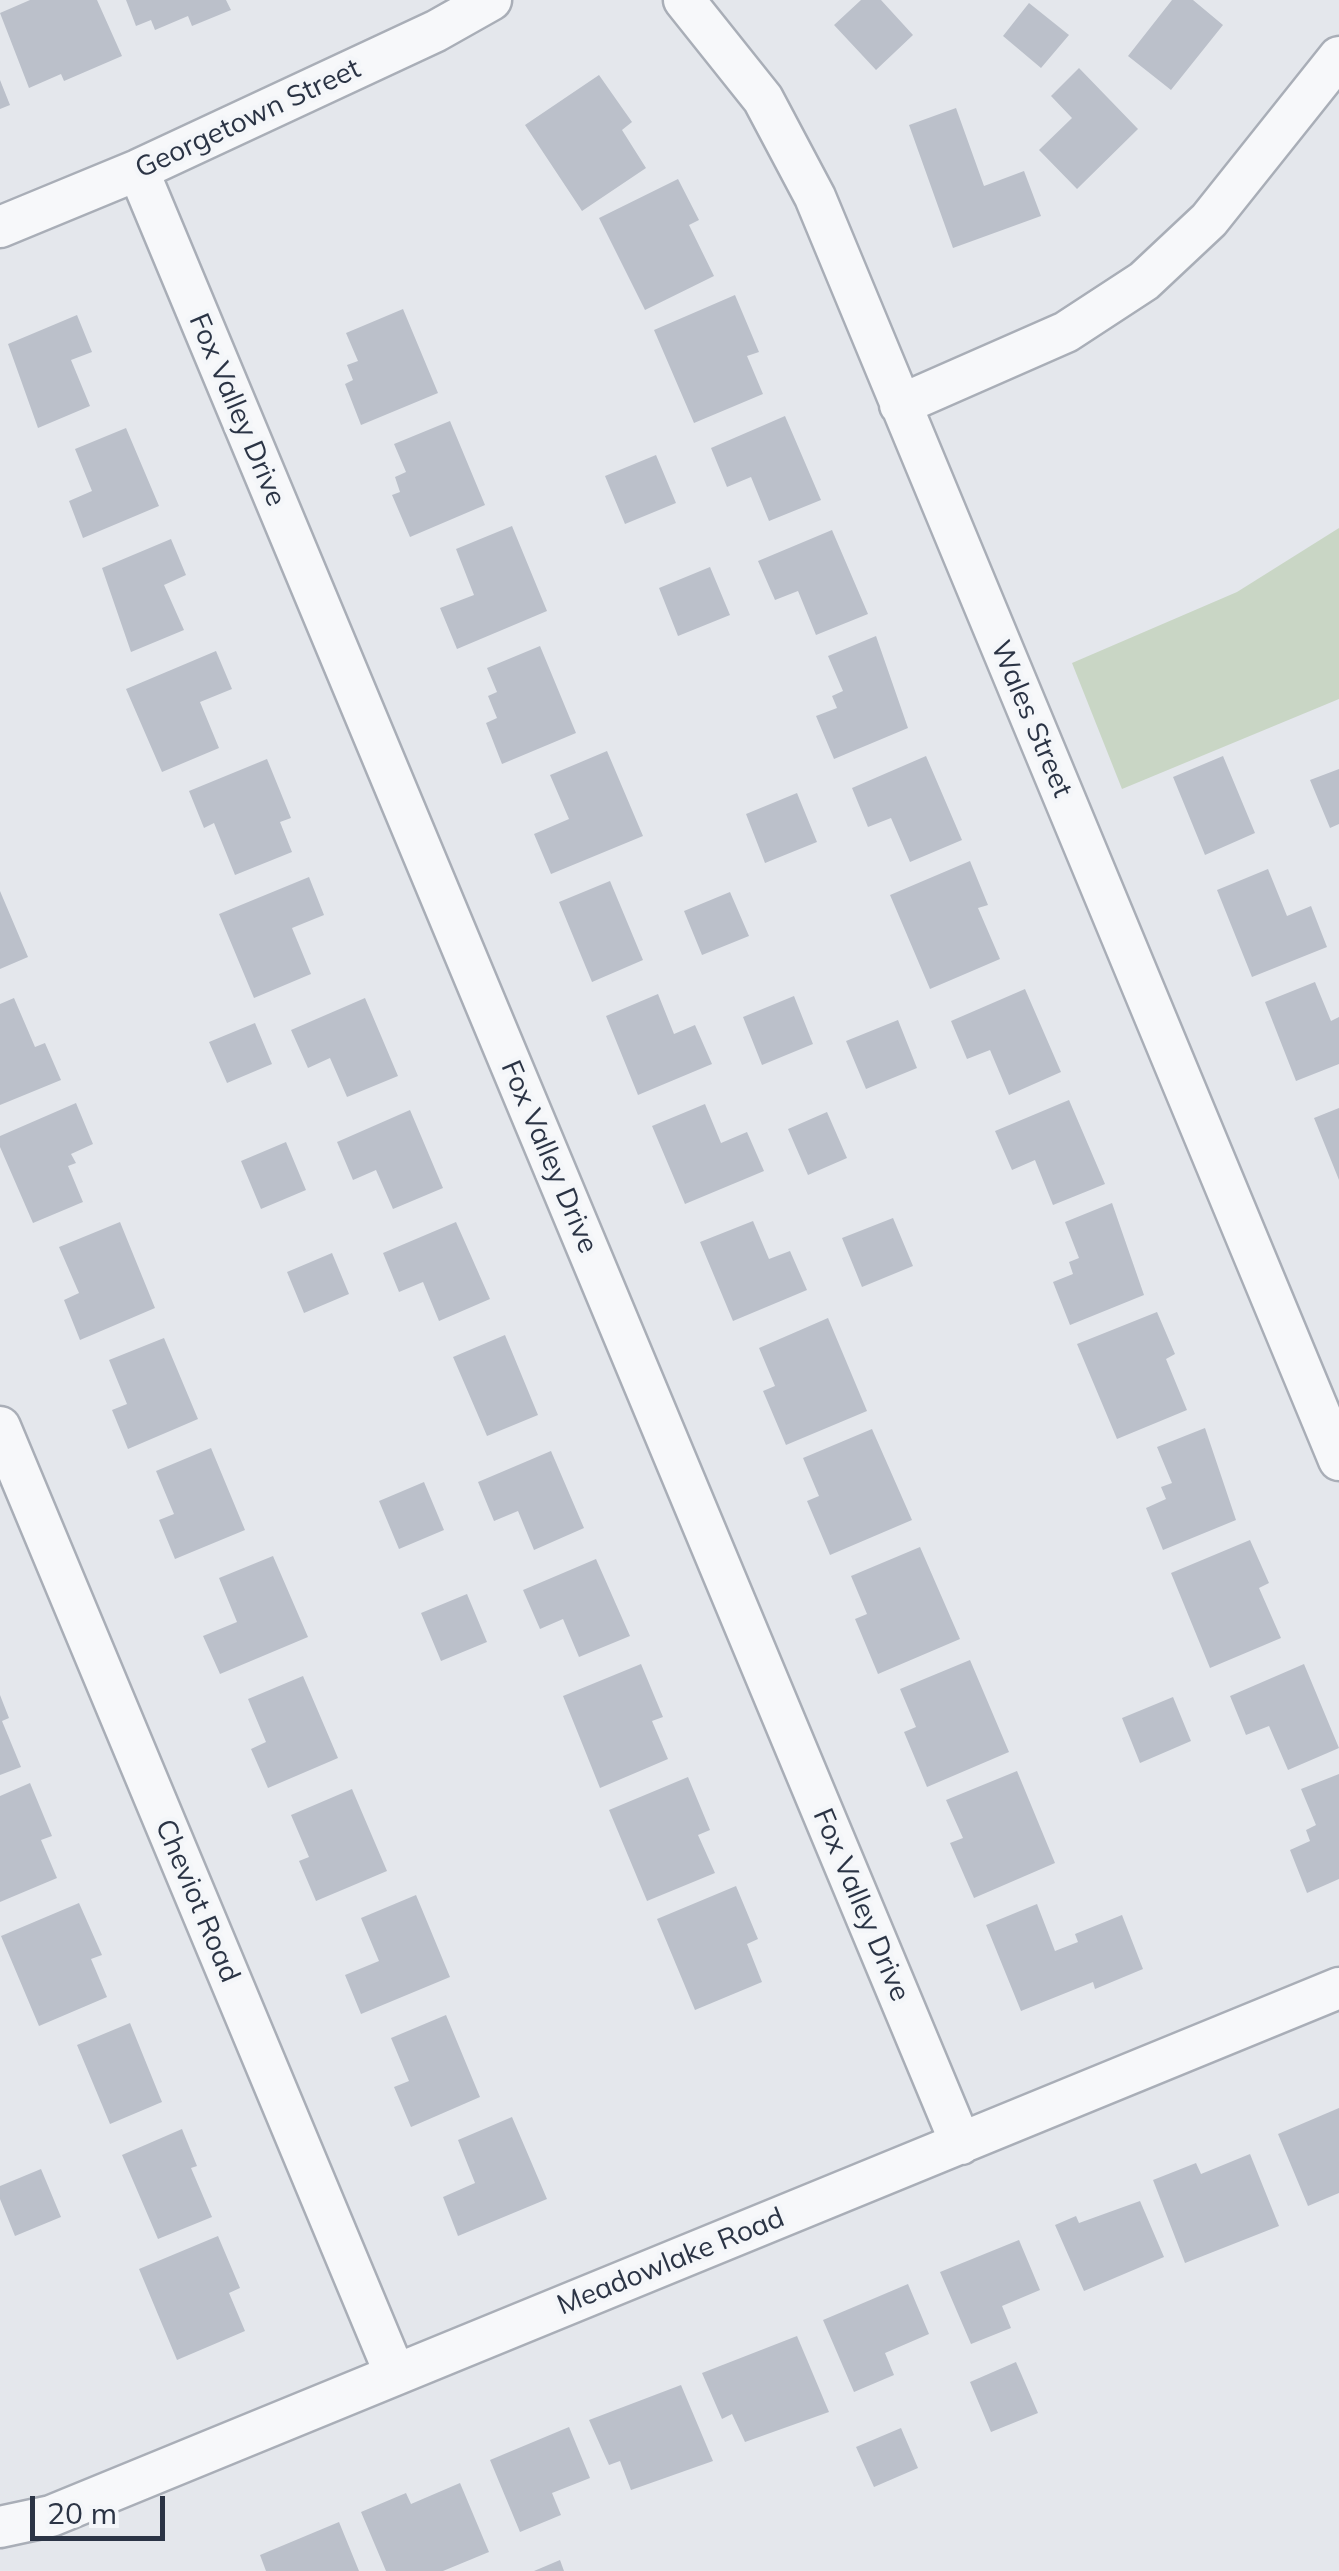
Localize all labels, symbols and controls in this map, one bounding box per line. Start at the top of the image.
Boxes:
street label: Georgetown Street [130,52,366,186]
street label: Fox Valley Drive [181,309,293,511]
street label: Wales Street [983,636,1079,802]
street label: Fox Valley Drive [493,1056,605,1258]
street label: Fox Valley Drive [805,1804,917,2006]
street label: Cheviot Road [148,1814,246,1988]
street label: Meadowlake Road [553,2201,789,2323]
scale bar [35,2476,170,2538]
text: 20 m [47,2494,117,2532]

